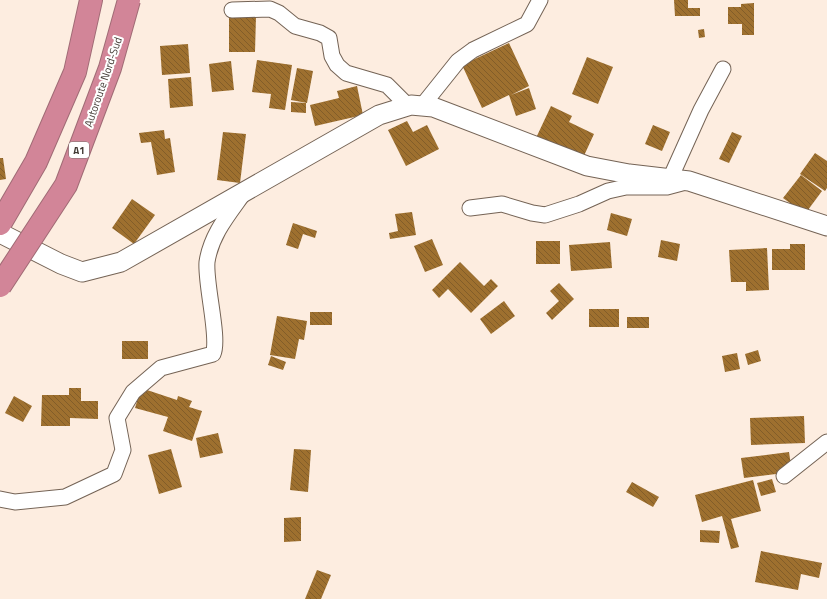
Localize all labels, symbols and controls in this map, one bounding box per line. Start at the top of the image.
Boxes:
street label: Autoroute Nord-Sud [80,35,126,129]
road number: A1 [69,142,89,158]

